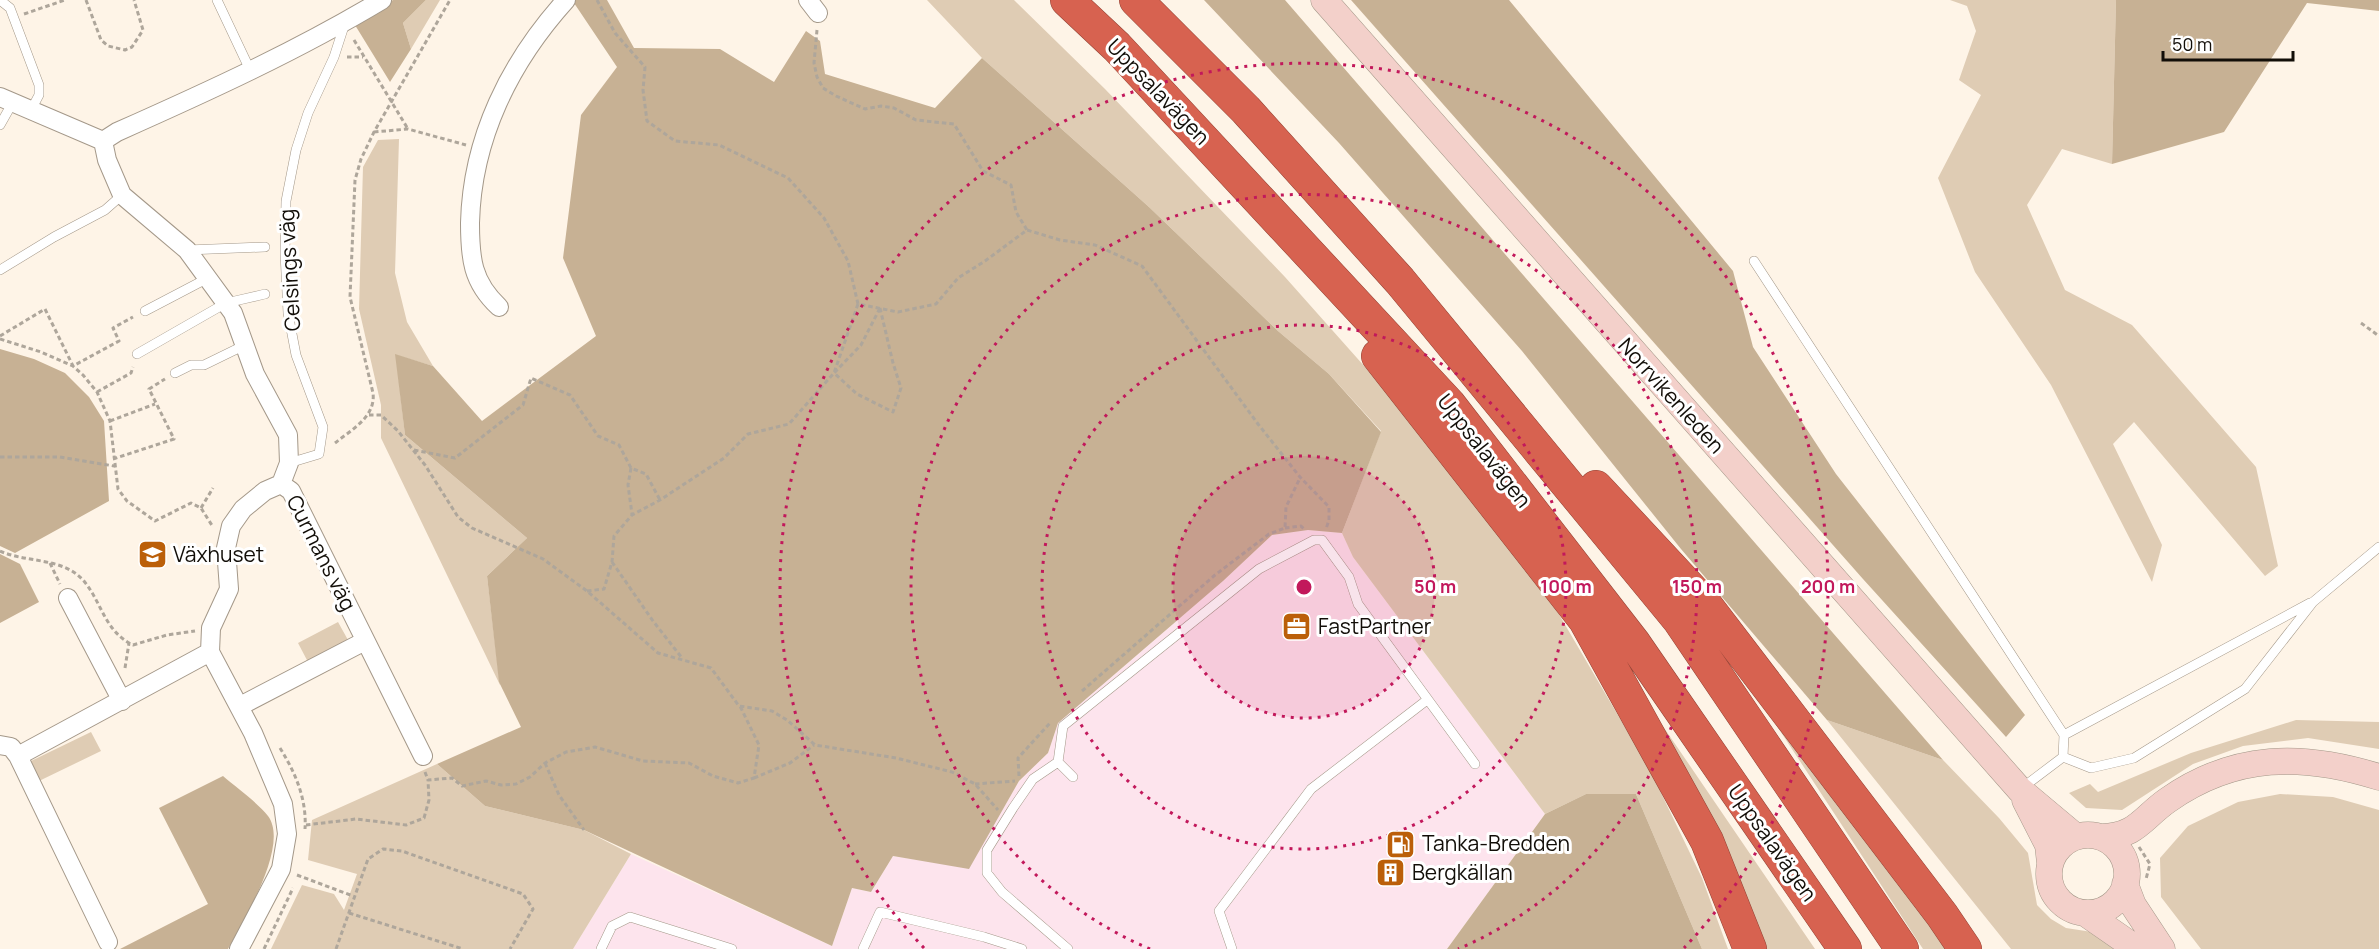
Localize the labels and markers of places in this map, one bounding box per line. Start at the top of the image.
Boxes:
school or university icon: Växhuset [136,539,168,571]
place label: Växhuset [173,540,264,568]
centre of rings [1294,577,1314,597]
office icon: FastPartner [1281,611,1313,643]
place label: FastPartner [1318,612,1432,640]
fuel station icon: Tanka-Bredden [1385,828,1417,860]
place label: Tanka-Bredden [1422,829,1570,857]
building icon: Bergkällan [1375,857,1407,889]
place label: Bergkällan [1412,858,1513,886]

